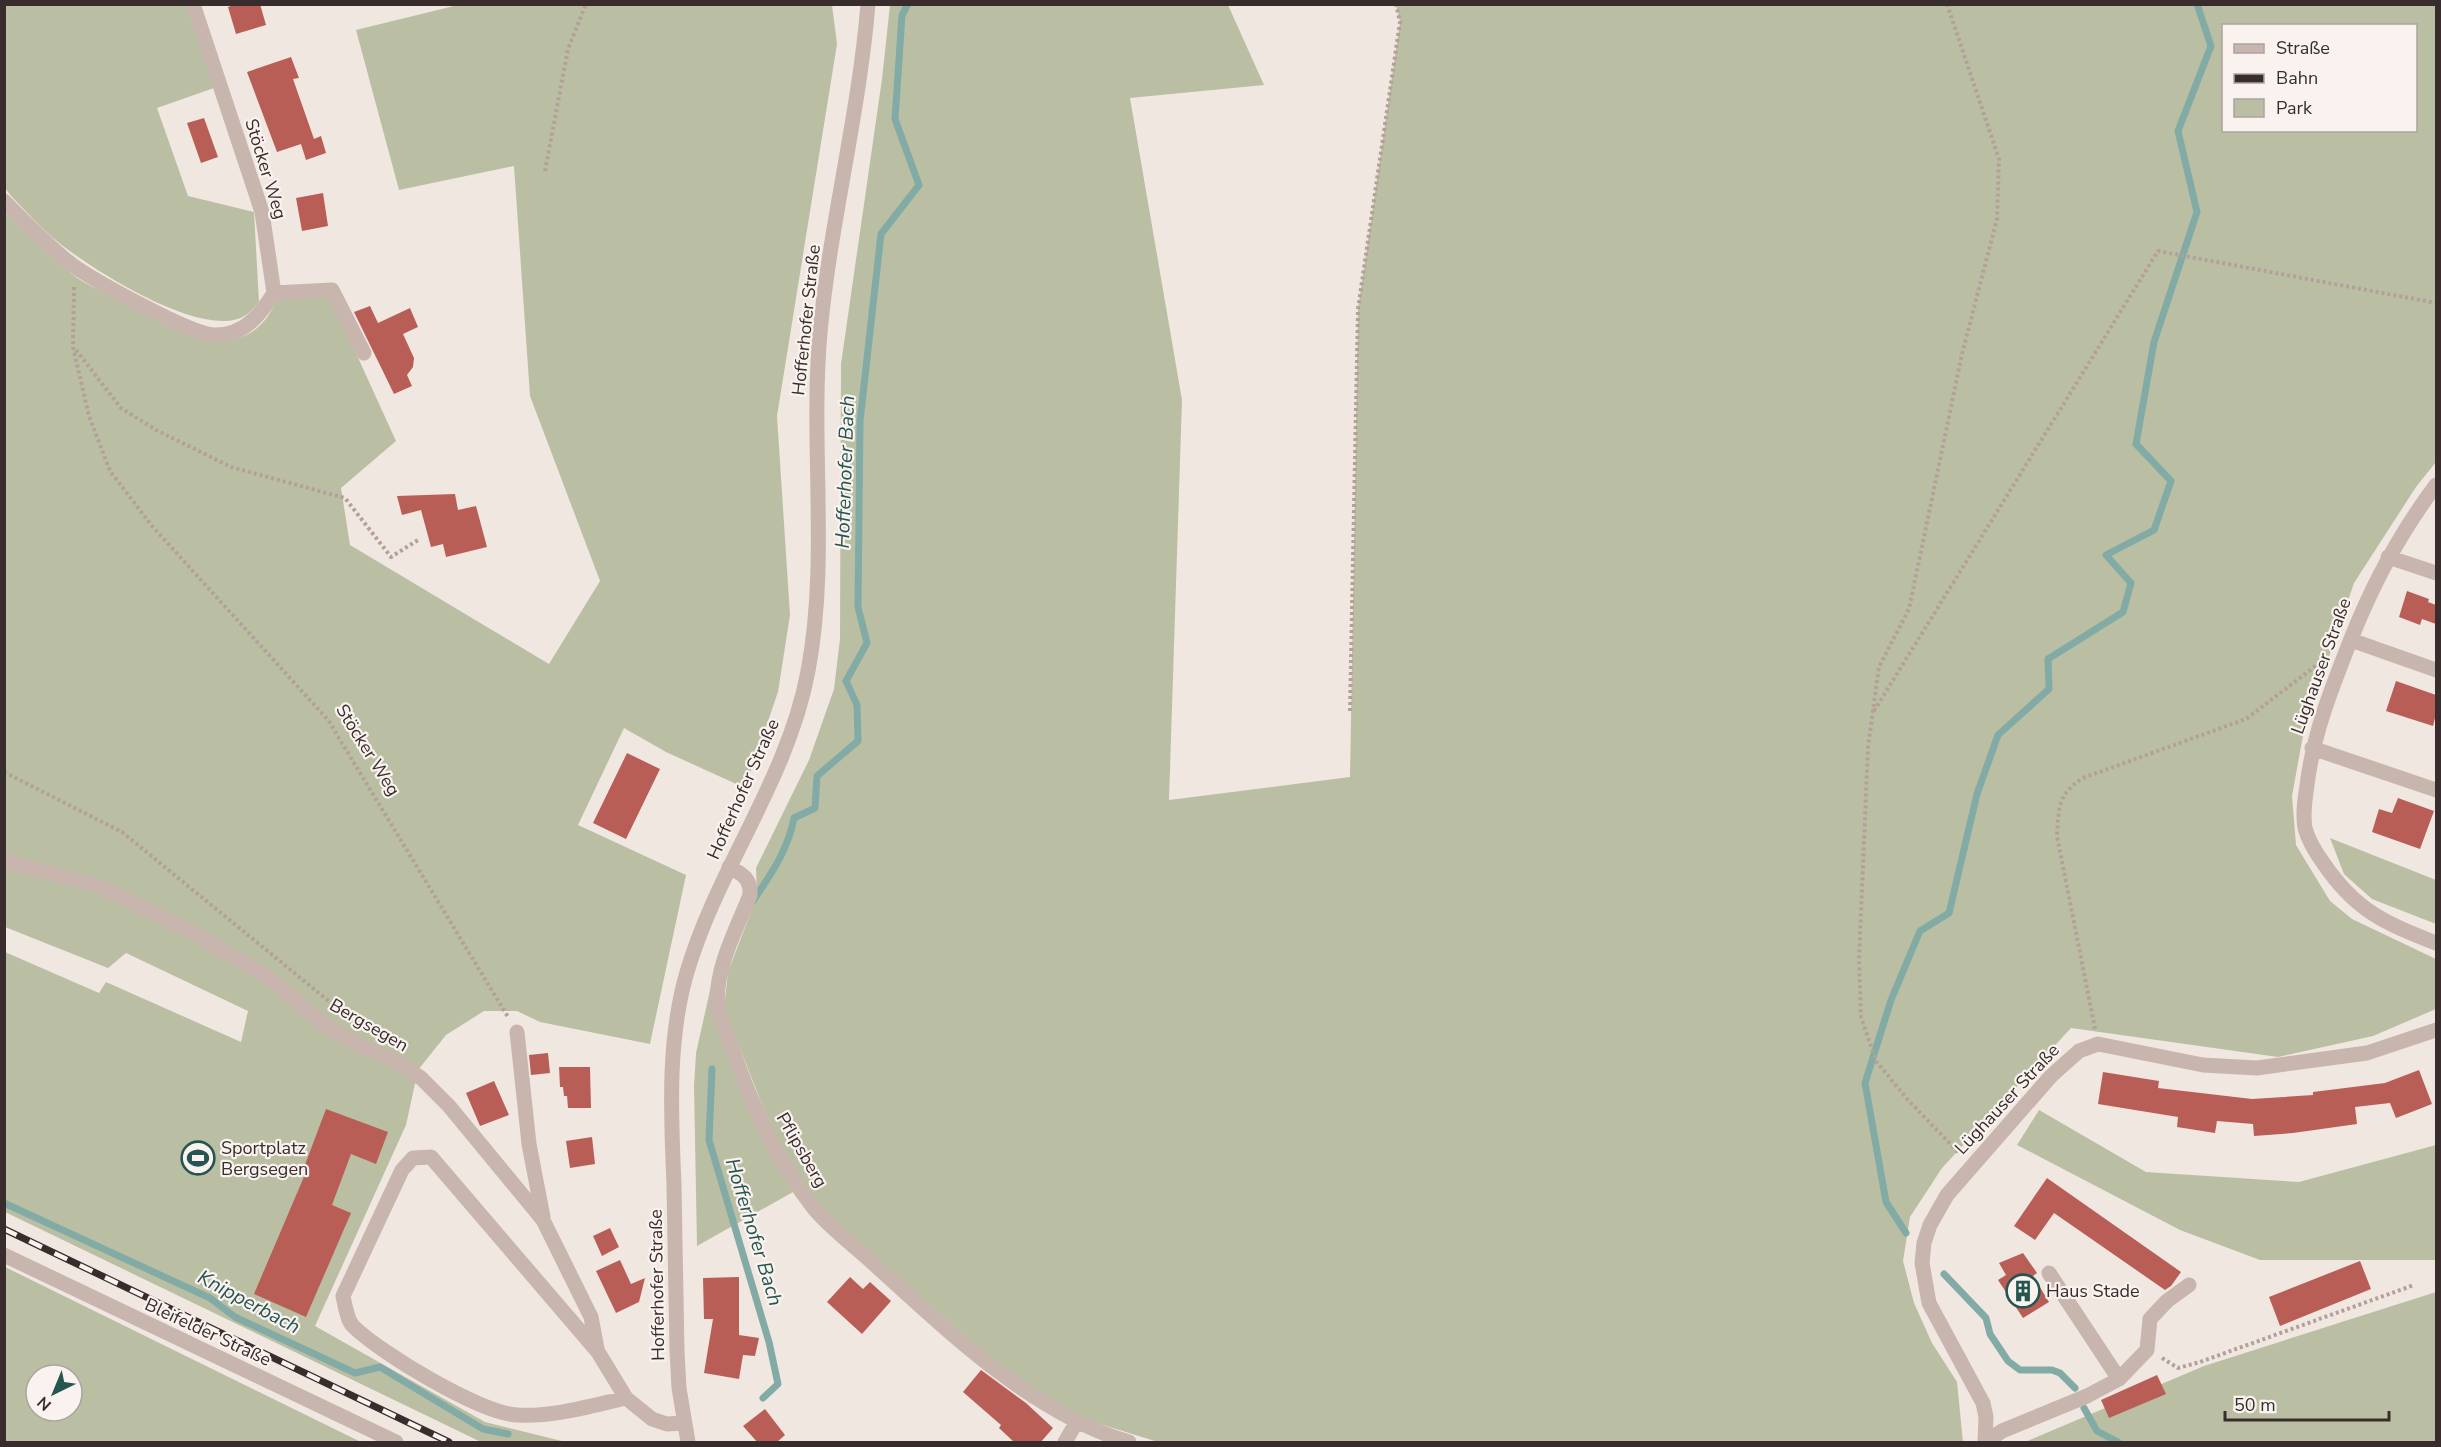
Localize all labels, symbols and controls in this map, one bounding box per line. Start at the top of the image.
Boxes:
legend [2222,24,2417,132]
text: Straße [2276,36,2330,60]
text: Bahn [2276,66,2318,90]
text: Park [2276,96,2313,120]
street label: Stöcker Weg [239,116,293,222]
street label: Hofferhofer Straße [786,243,826,397]
water label: Hofferhofer Bach [829,395,861,549]
street label: Lüghauser Straße [2285,595,2357,737]
street label: Stöcker Weg [330,700,406,800]
street label: Hofferhofer Straße [701,715,785,863]
street label: Bergsegen [325,993,413,1057]
street label: Lüghauser Straße [1949,1038,2065,1160]
street label: Pflipsberg [771,1108,833,1192]
place label: Sportplatz Bergsegen [221,1136,308,1181]
sports icon: Sportplatz Bergsegen [180,1140,216,1176]
water label: Hofferhofer Bach [719,1155,789,1309]
street label: Hofferhofer Straße [644,1209,670,1361]
water label: Knipperbach [193,1264,305,1340]
building icon: Haus Stade [2005,1273,2041,1309]
place label: Haus Stade [2046,1279,2140,1303]
street label: Bleifelder Straße [141,1292,275,1372]
north arrow [24,1363,84,1423]
scale bar [2225,1384,2388,1422]
text: N [33,1391,56,1415]
text: 50 m [2234,1393,2276,1417]

